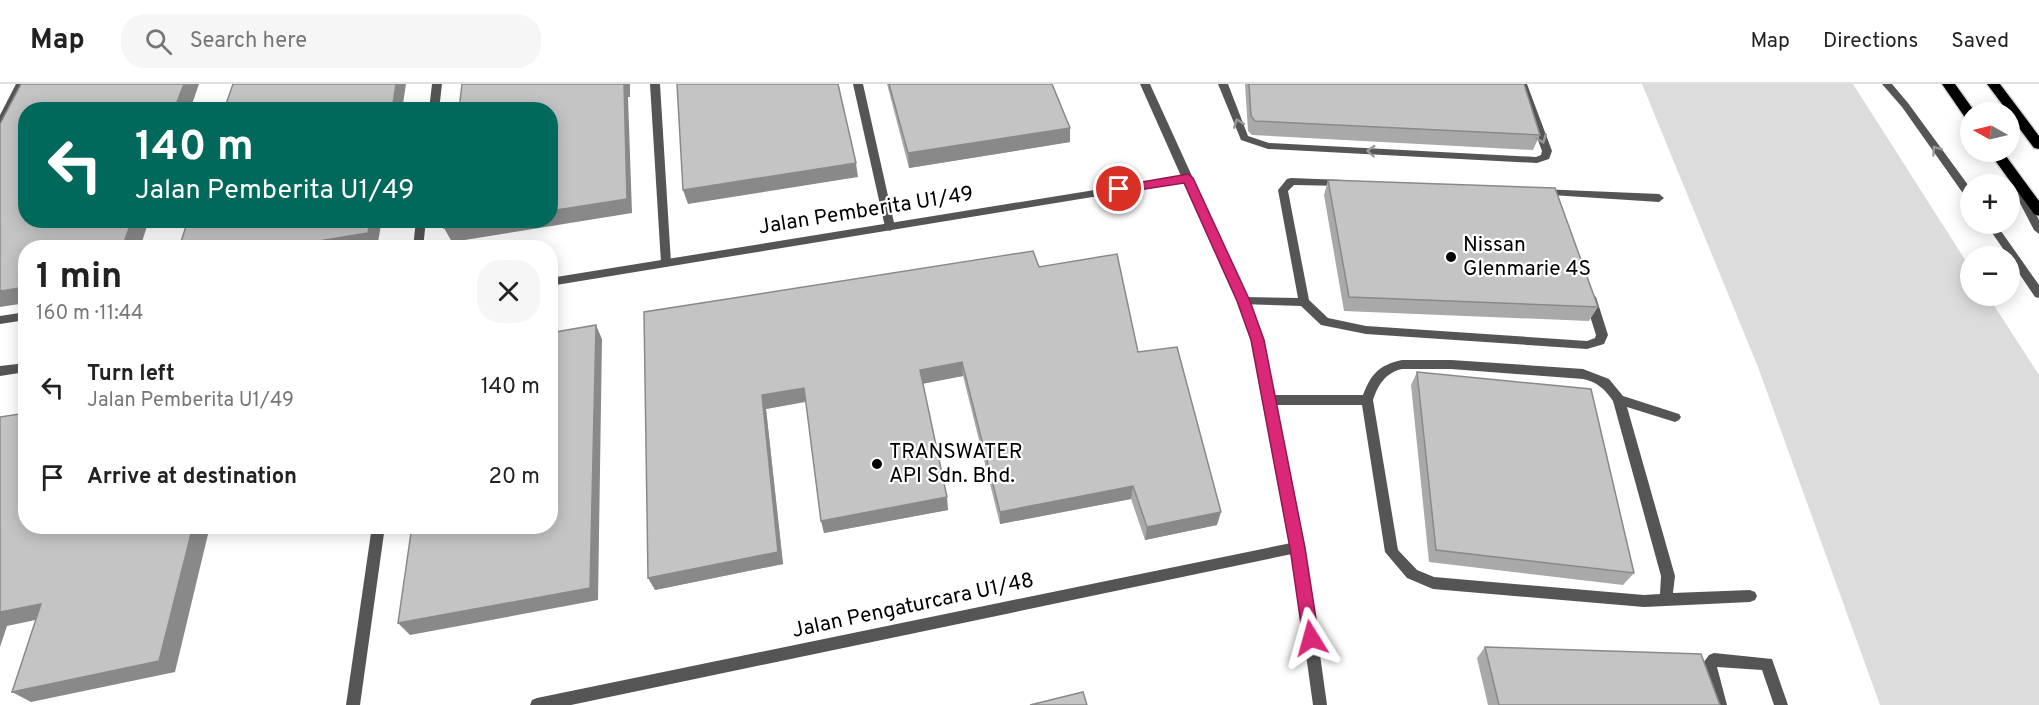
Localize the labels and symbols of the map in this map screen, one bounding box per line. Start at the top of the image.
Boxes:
north arrow [1960,102,2020,162]
one-way arrow [1233,118,1245,129]
one-way arrow [1535,133,1548,143]
one-way arrow [1366,145,1375,158]
one-way arrow [1933,145,1944,156]
pin [1093,163,1144,214]
street label: Jalan Pemberita U1/49 [757,181,975,241]
place label: Nissan Glenmarie 4S [1463,232,1591,283]
marker: Nissan Glenmarie 4S [1444,250,1458,264]
place label: TRANSWATER API Sdn. Bhd. [889,439,1023,490]
marker: TRANSWATER API Sdn. Bhd. [870,457,884,471]
street label: Jalan Pengaturcara U1/48 [790,567,1036,645]
position arrow [1279,606,1343,670]

